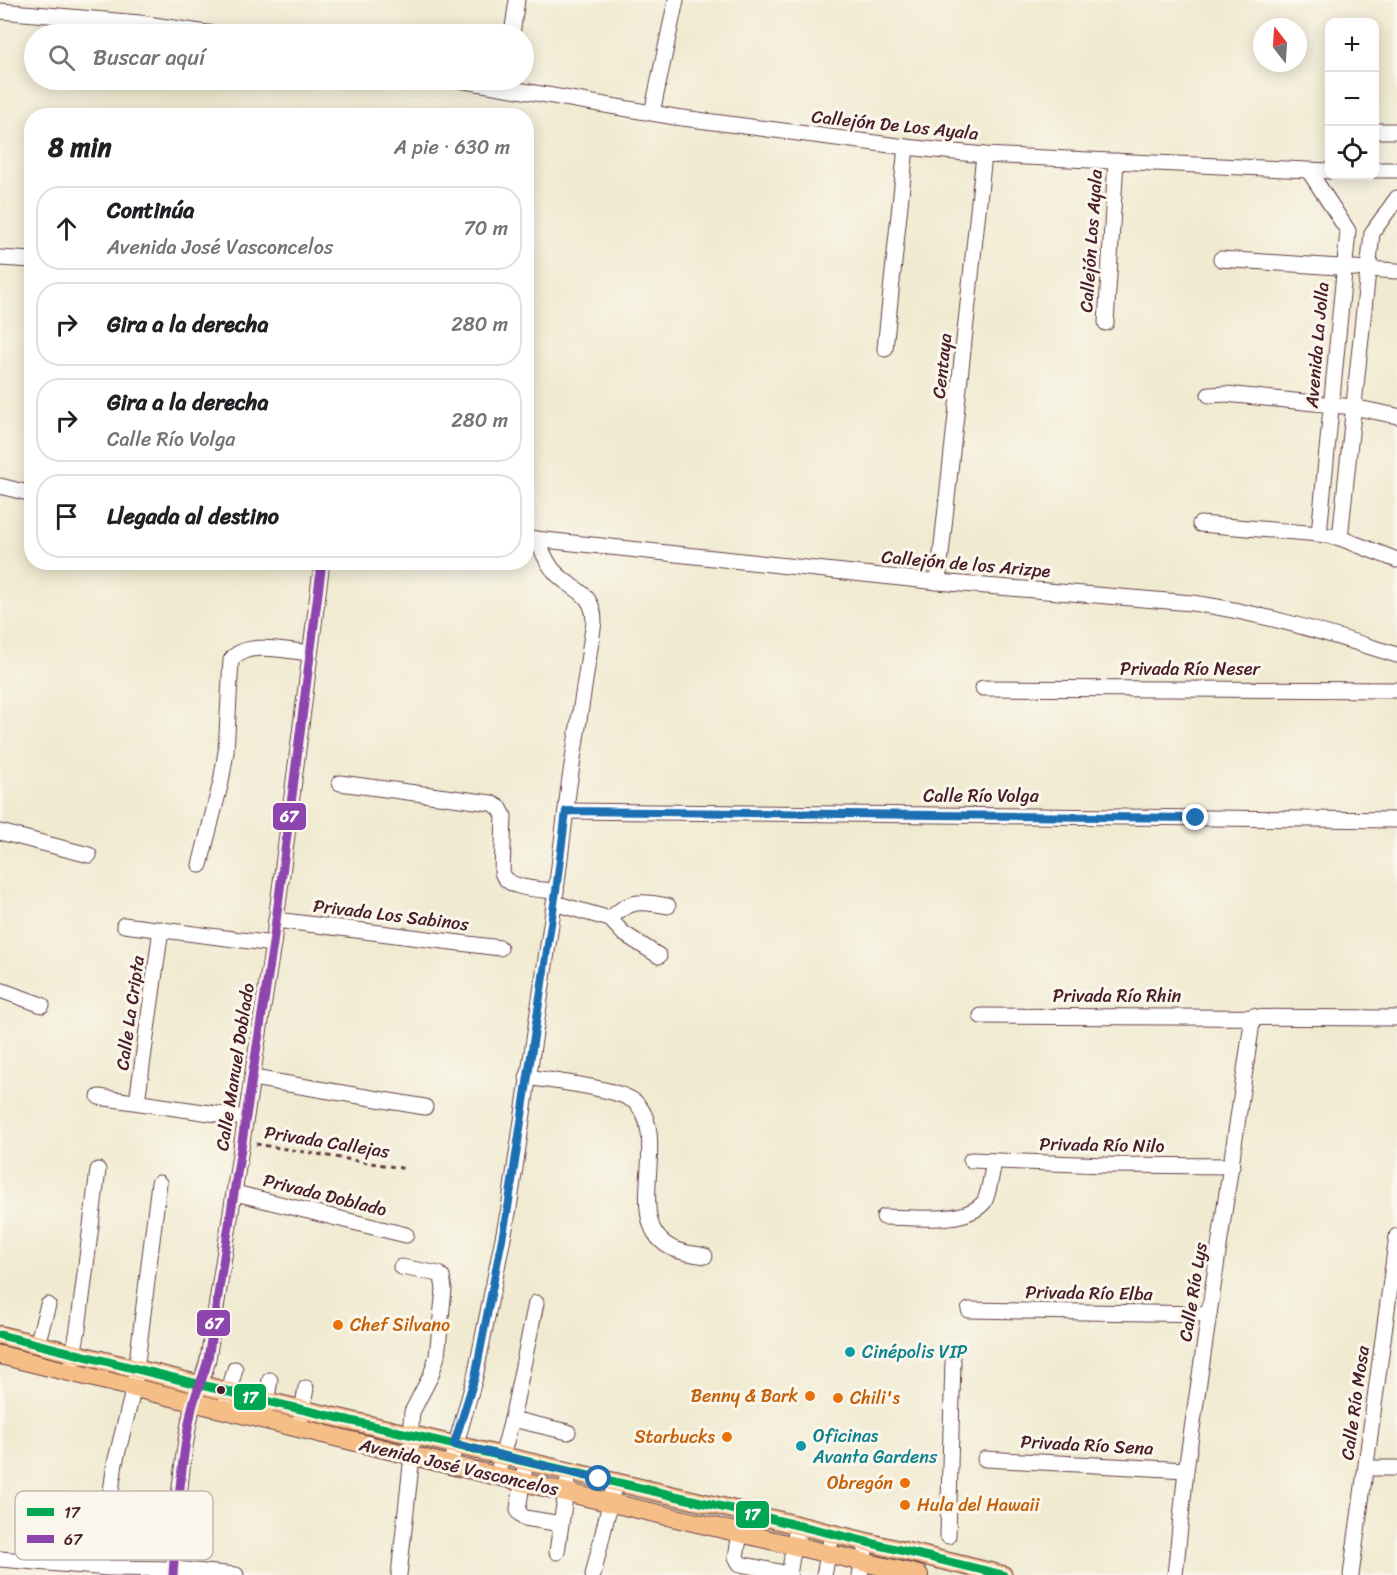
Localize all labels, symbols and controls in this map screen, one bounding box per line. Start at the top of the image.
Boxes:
north arrow [1253,18,1307,72]
map controls [1325,18,1379,180]
button: + [1325,18,1379,72]
search box [24,24,534,90]
text: Buscar aquí [93,38,205,77]
icon: search [45,41,78,74]
button: − [1325,72,1379,126]
street label: Callejón De Los Ayala [810,100,980,150]
text: 8 min [48,124,112,170]
button: locate [1325,126,1379,180]
text: A pie · 630 m [394,130,510,165]
street label: Callejón Los Ayala [1070,168,1112,313]
text: Continúa [107,191,194,230]
text: 70 m [463,211,508,246]
icon: ahead [50,212,83,245]
text: Avenida José Vasconcelos [107,230,333,265]
street label: Avenida La Jolla [1295,281,1338,410]
text: Gira a la derecha [107,305,268,344]
text: 280 m [451,307,508,342]
icon: right [50,308,83,341]
street label: Centaya [923,332,961,400]
text: Gira a la derecha [107,383,268,422]
text: 280 m [451,403,508,438]
icon: right [50,404,83,437]
text: Calle Río Volga [107,422,235,457]
text: Llegada al destino [107,497,279,536]
icon: arrive [50,500,83,533]
street label: Callejón de los Arizpe [880,541,1052,587]
street label: Privada Río Neser [1120,653,1262,685]
street label: Calle Río Volga [923,780,1040,812]
line badge: 67 [272,802,307,831]
text: 67 [279,802,300,831]
route end [1182,804,1208,830]
street label: Privada Los Sabinos [311,890,471,940]
street label: Calle La Cripta [106,953,154,1072]
street label: Privada Río Rhin [1053,980,1182,1012]
street label: Calle Manuel Doblado [206,981,264,1153]
street label: Privada Callejas [262,1116,393,1168]
street label: Privada Río Nilo [1039,1128,1165,1162]
street label: Privada Doblado [260,1164,390,1226]
street label: Calle Río Lys [1169,1239,1217,1344]
street label: Privada Río Elba [1025,1276,1154,1310]
line badge: 67 [196,1309,231,1337]
text: 67 [204,1309,225,1338]
place label: Chef Silvano [350,1309,450,1341]
marker: Chef Silvano [331,1318,345,1332]
place label: Cinépolis VIP [862,1336,968,1368]
street label: Calle Río Mosa [1331,1343,1379,1462]
marker: Cinépolis VIP [843,1345,857,1359]
place label: Benny & Bark [691,1380,798,1412]
place label: Chili's [850,1382,900,1414]
line badge: 17 [233,1383,267,1411]
text: 17 [242,1383,260,1412]
unlabelled marker [215,1384,227,1396]
marker: Benny & Bark [803,1389,817,1403]
marker: Chili's [831,1391,845,1405]
place label: Oficinas Avanta Gardens [812,1420,938,1473]
place label: Starbucks [634,1421,716,1453]
street label: Privada Río Sena [1020,1426,1154,1464]
street label: Avenida José Vasconcelos [355,1428,562,1506]
marker: Starbucks [720,1430,734,1444]
marker: Oficinas Avanta Gardens [794,1439,808,1453]
route start [585,1465,611,1491]
place label: Obregón [827,1467,893,1499]
marker: Obregón [898,1476,912,1490]
place label: Hula del Hawaii [917,1489,1040,1521]
legend [15,1491,213,1560]
text: 17 [64,1498,81,1527]
marker: Hula del Hawaii [898,1498,912,1512]
line badge: 17 [735,1500,770,1529]
text: 17 [744,1500,762,1529]
text: 67 [64,1525,83,1554]

